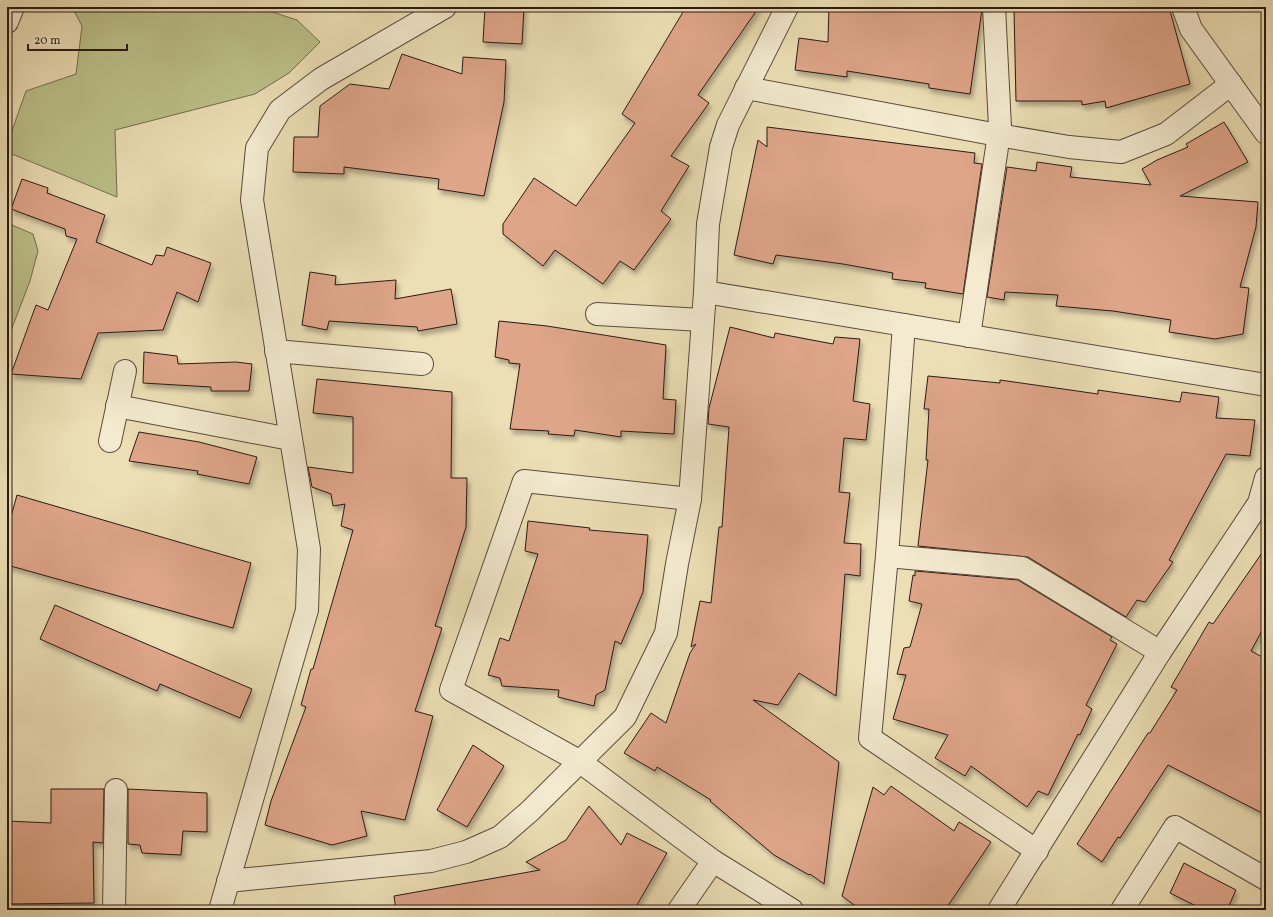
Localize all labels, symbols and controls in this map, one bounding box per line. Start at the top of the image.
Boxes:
scale bar [28,26,127,52]
text: 20 m [34,33,61,49]

